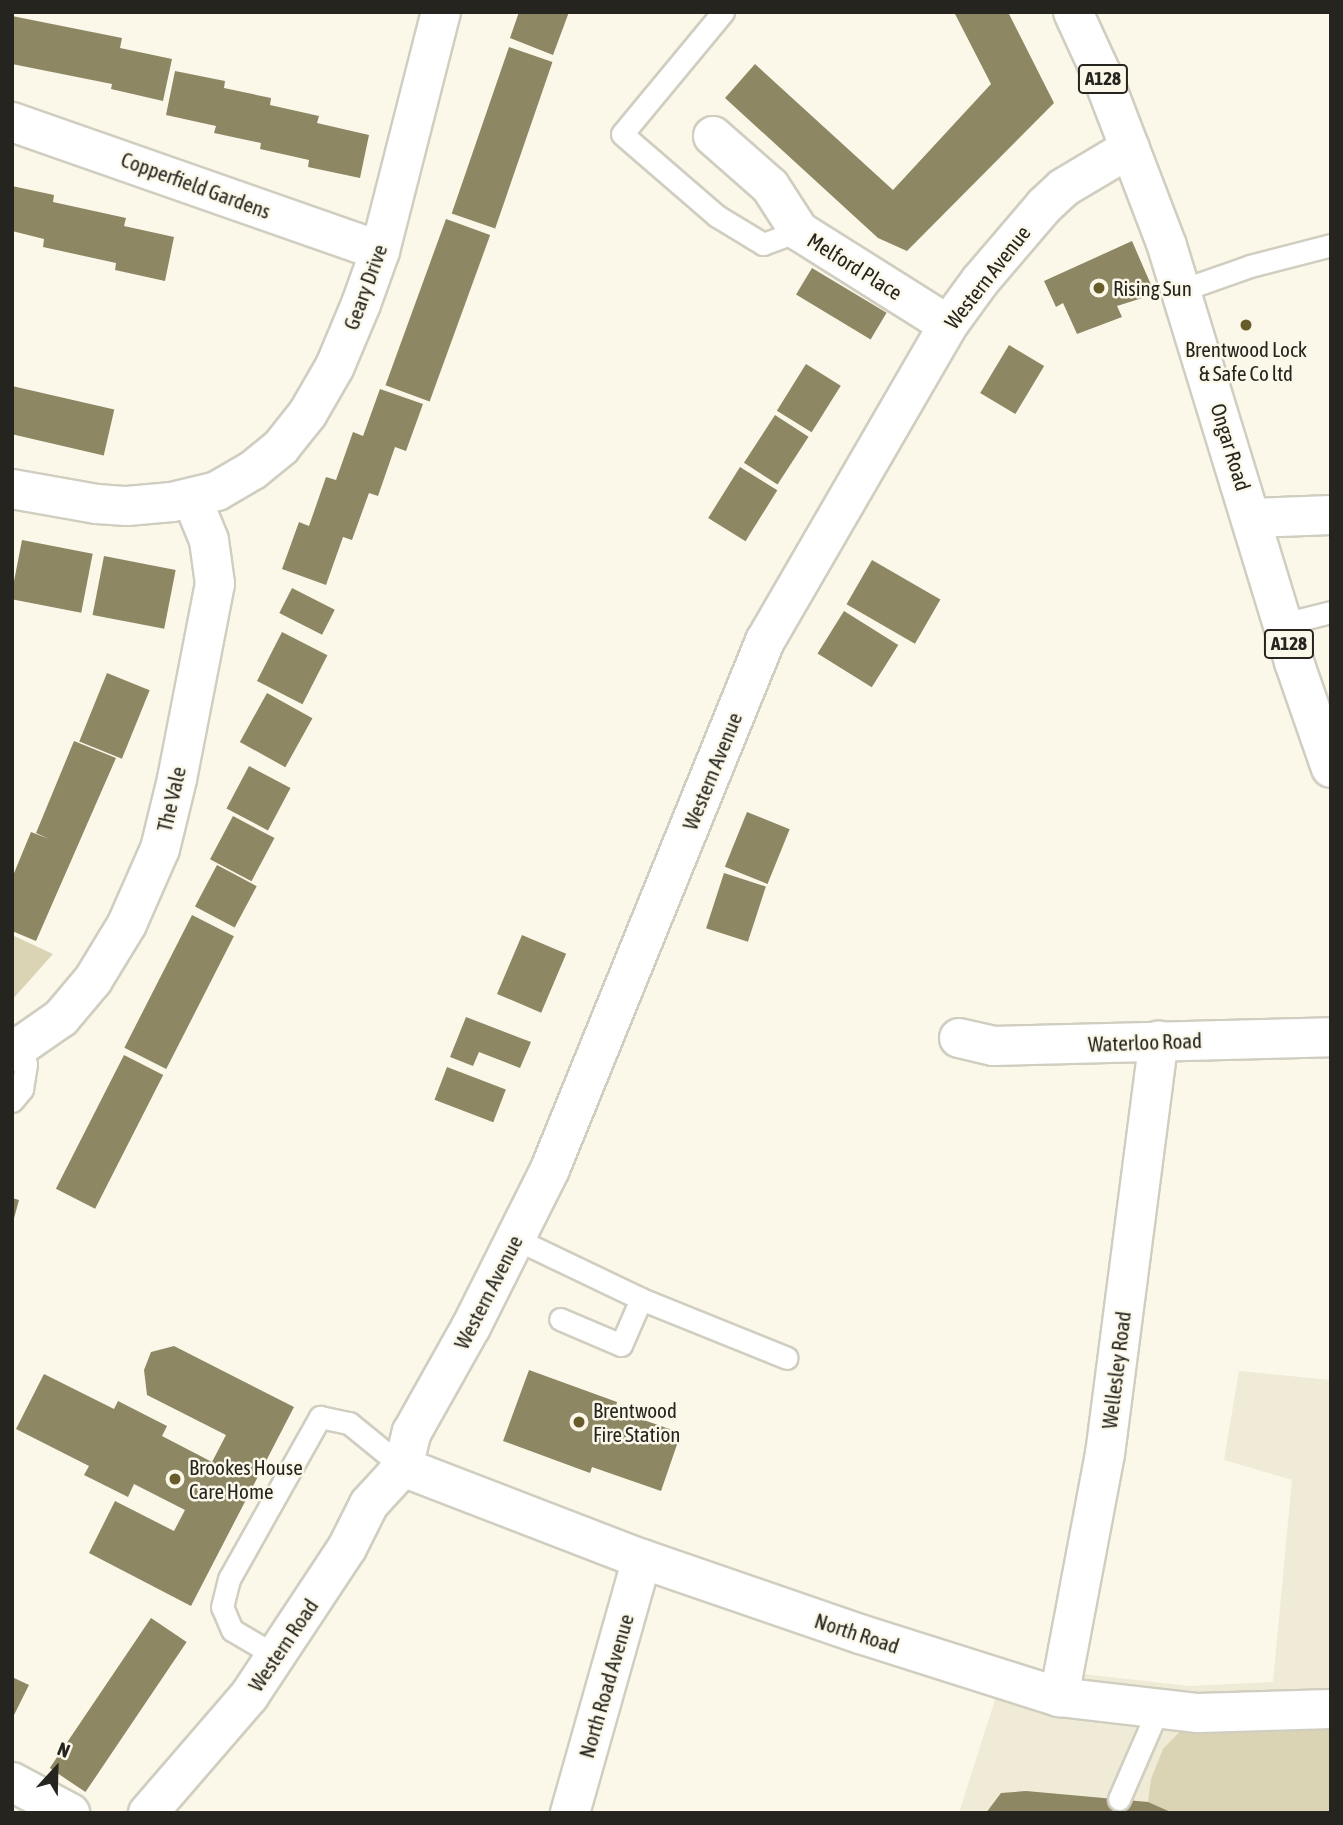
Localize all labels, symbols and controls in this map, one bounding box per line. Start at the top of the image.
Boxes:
road number: A128 [1077,64,1129,94]
street label: Copperfield Gardens [118,146,274,224]
street label: Western Avenue [939,220,1035,334]
street label: Melford Place [803,227,907,305]
street label: Geary Drive [338,241,392,333]
place label: Rising Sun [1113,275,1192,301]
marker: Rising Sun [1091,280,1107,296]
marker: Brentwood Lock & Safe Co ltd [1238,317,1254,333]
place label: Brentwood Lock & Safe Co ltd [1185,336,1307,386]
street label: Ongar Road [1206,400,1256,494]
road number: A128 [1263,628,1315,660]
street label: Western Avenue [677,709,747,833]
street label: The Vale [151,764,191,834]
street label: Waterloo Road [1088,1027,1202,1057]
street label: Western Avenue [449,1231,527,1353]
street label: Wellesley Road [1096,1310,1136,1430]
place label: Brentwood Fire Station [593,1397,680,1447]
marker: Brentwood Fire Station [571,1414,587,1430]
place label: Brookes House Care Home [189,1454,303,1504]
marker: Brookes House Care Home [167,1471,183,1487]
street label: Western Road [243,1594,323,1696]
street label: North Road [812,1608,902,1658]
street label: North Road Avenue [573,1611,639,1761]
north arrow [21,1734,91,1804]
text: N [55,1737,73,1762]

